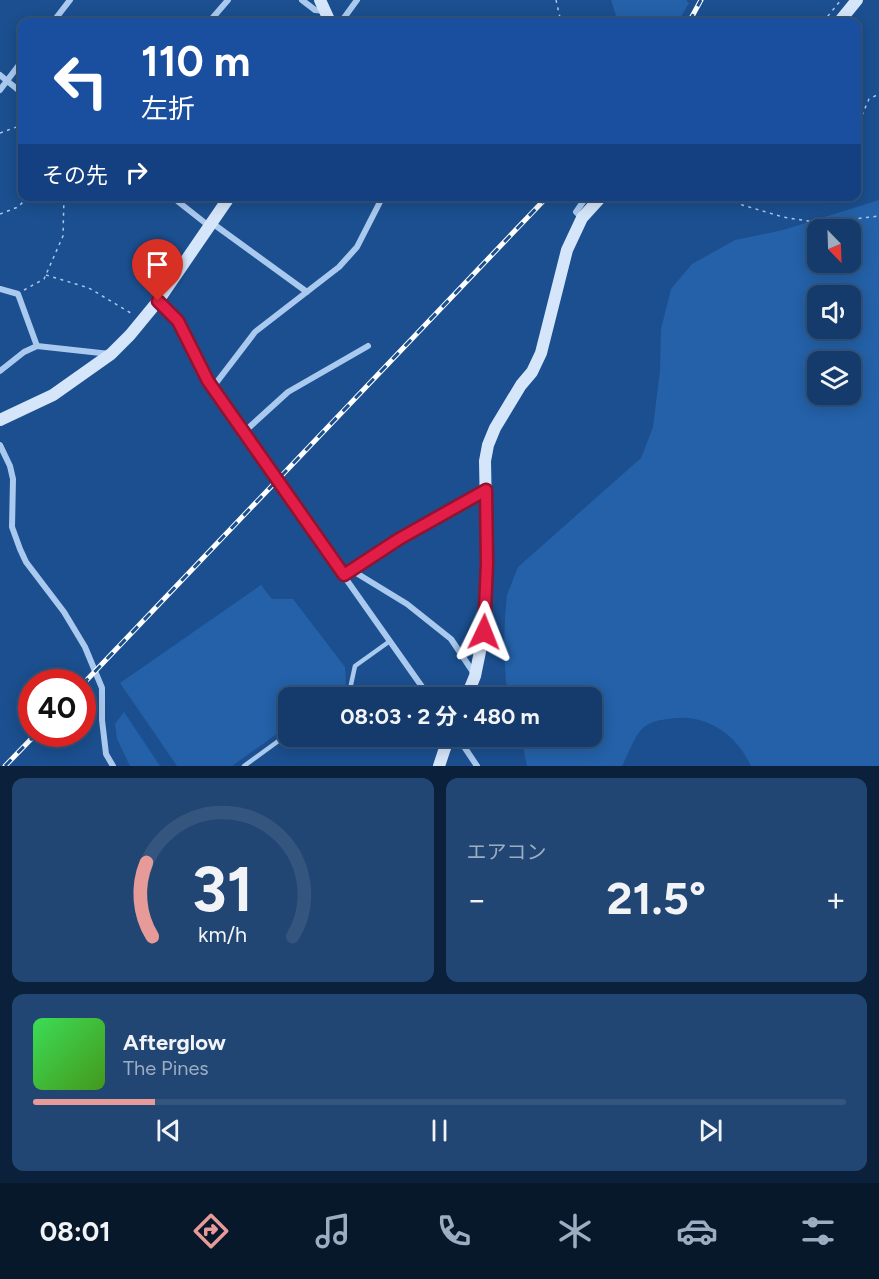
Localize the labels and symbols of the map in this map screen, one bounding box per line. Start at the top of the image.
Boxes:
north arrow [807,219,861,273]
pin [132,239,183,301]
position arrow [452,600,516,664]
speed limit sign: 40 [18,669,96,747]

